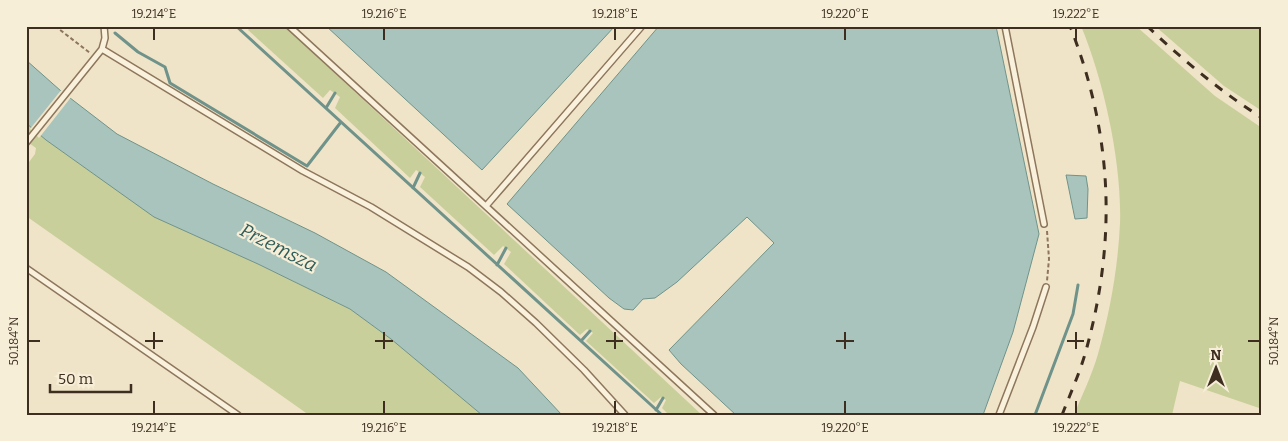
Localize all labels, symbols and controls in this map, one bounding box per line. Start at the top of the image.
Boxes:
text: 19.214°E [132,7,176,21]
text: 19.216°E [362,7,406,21]
text: 19.218°E [592,7,638,21]
text: 19.220°E [821,7,869,21]
text: 19.222°E [1053,7,1099,21]
water label: Przemsza [236,218,321,277]
text: 50.184°N [7,316,21,365]
text: 50.184°N [1267,316,1281,365]
north arrow [1190,344,1240,394]
text: N [1211,347,1222,364]
scale bar [50,361,131,393]
text: 50 m [58,370,94,388]
text: 19.214°E [132,421,176,435]
text: 19.216°E [362,421,406,435]
text: 19.218°E [592,421,638,435]
text: 19.220°E [821,421,869,435]
text: 19.222°E [1053,421,1099,435]

